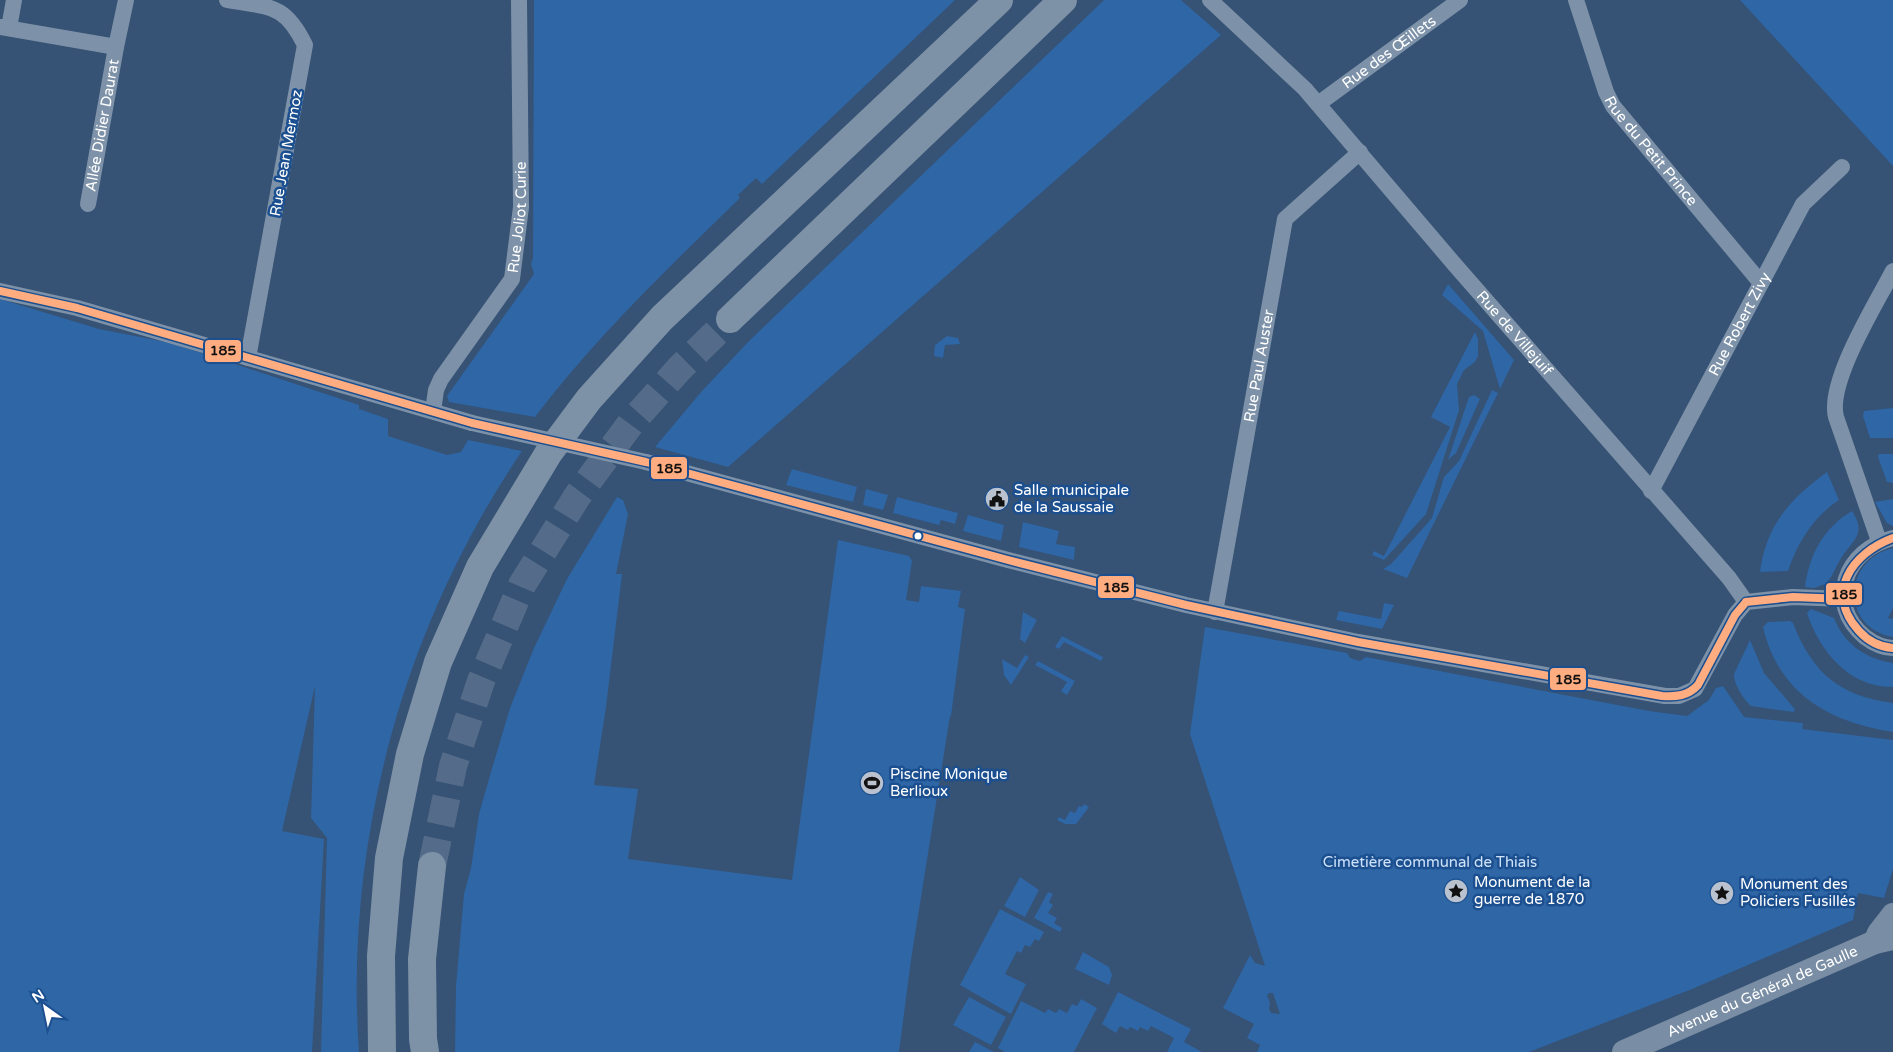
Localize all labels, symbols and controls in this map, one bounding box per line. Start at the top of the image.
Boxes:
street label: Rue des Œillets [1338,12,1440,92]
street label: Allée Didier Daurat [81,57,123,193]
street label: Rue Jean Mermoz [266,88,306,218]
street label: Rue du Petit Prince [1600,93,1702,209]
street label: Rue Joliot Curie [504,161,530,274]
street label: Rue Robert Zivy [1705,269,1774,379]
street label: Rue de Villejuif [1473,287,1557,379]
street label: Rue Paul Auster [1240,308,1278,424]
line badge: 185 [204,339,242,363]
text: 185 [210,342,236,359]
line badge: 185 [650,456,688,480]
text: 185 [656,460,682,477]
place label: Salle municipale de la Saussaie [1014,481,1129,516]
public building icon: Salle municipale de la Saussaie [984,486,1010,512]
unlabelled marker [913,531,923,541]
line badge: 185 [1097,575,1135,599]
text: 185 [1103,579,1129,596]
line badge: 185 [1825,582,1863,606]
text: 185 [1831,586,1857,603]
line badge: 185 [1549,667,1587,691]
text: 185 [1555,671,1581,688]
place label: Piscine Monique Berlioux [890,765,1008,800]
sports icon: Piscine Monique Berlioux [859,770,885,796]
park label: Cimetière communal de Thiais [1323,853,1537,871]
place label: Monument de la guerre de 1870 [1474,873,1590,908]
place label: Monument des Policiers Fusillés [1740,875,1855,910]
place icon: Monument de la guerre de 1870 [1443,878,1469,904]
place icon: Monument des Policiers Fusillés [1709,880,1735,906]
street label: Avenue du Général de Gaulle [1664,942,1860,1041]
north arrow [20,982,70,1032]
text: N [29,986,48,1007]

